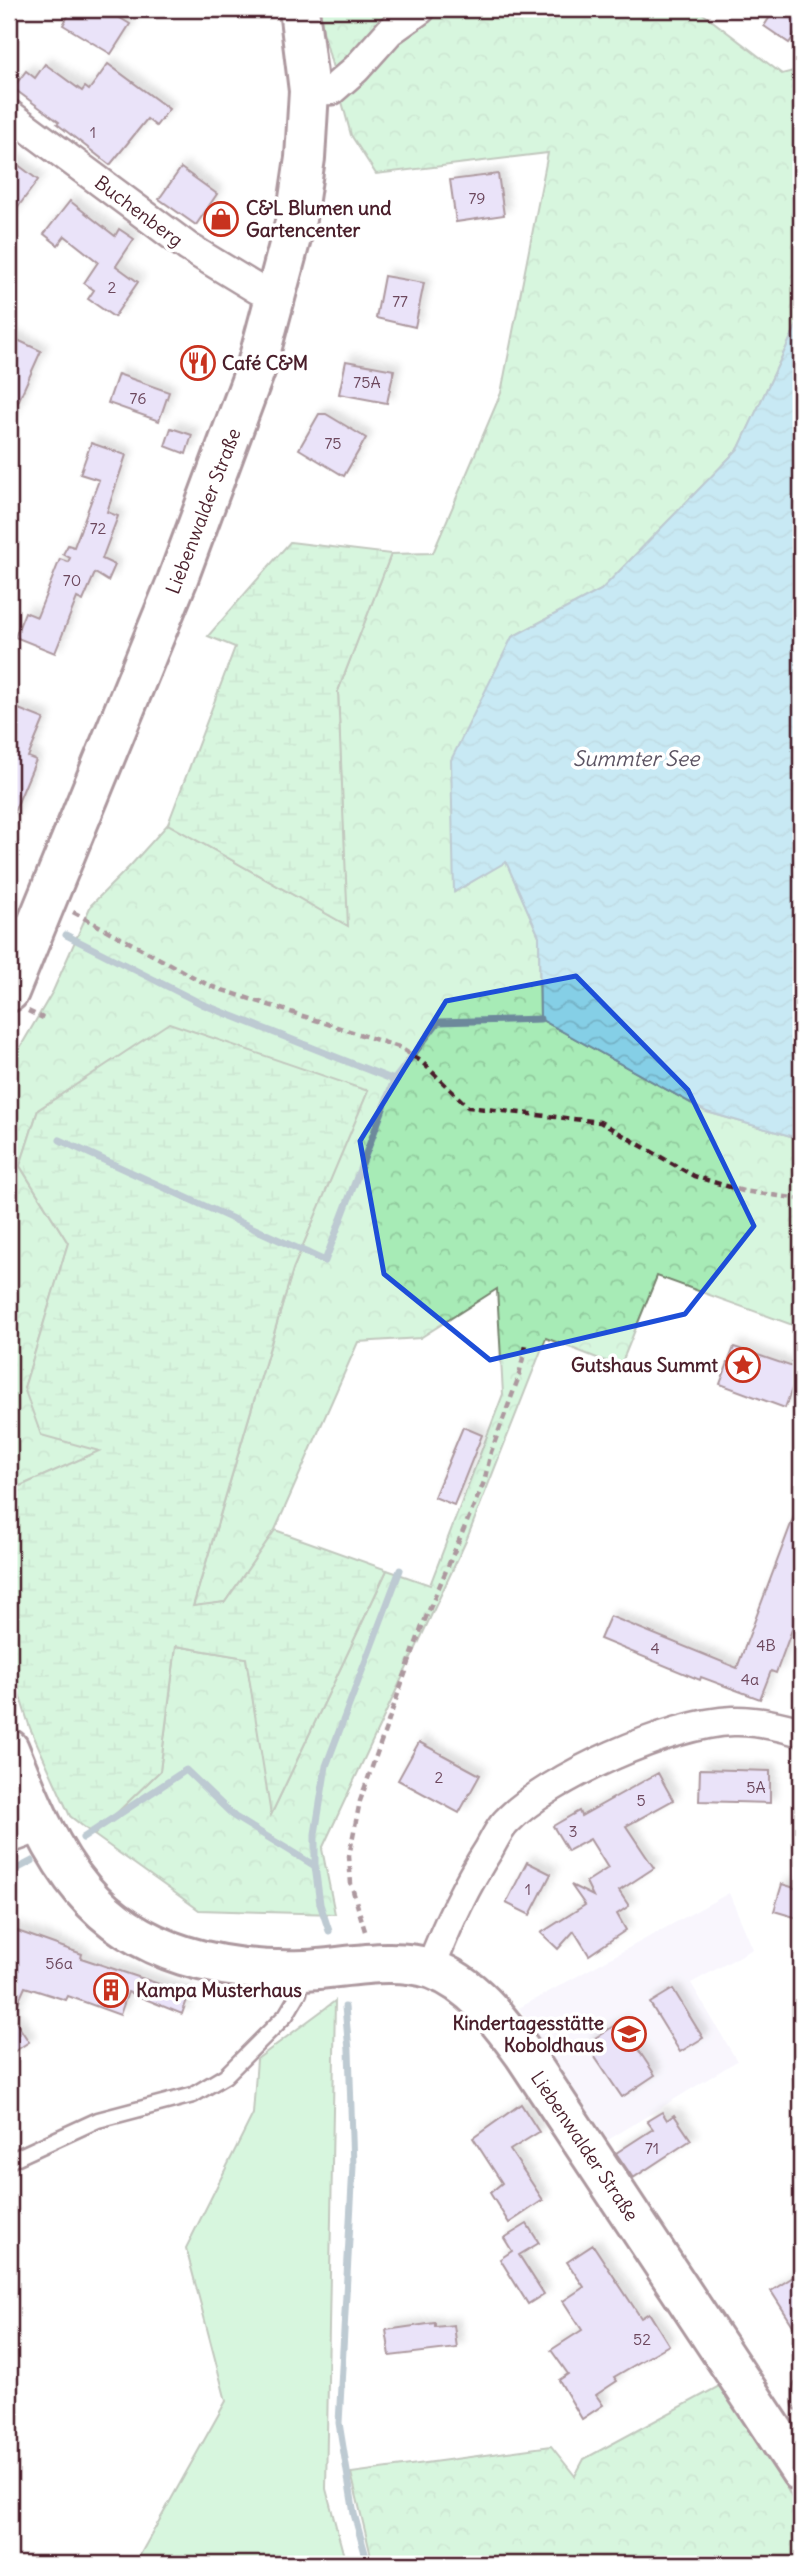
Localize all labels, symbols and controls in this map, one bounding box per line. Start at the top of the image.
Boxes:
house number: 1 [90,122,96,142]
street label: Buchenberg [90,170,188,252]
house number: 79 [468,188,486,208]
place label: C&L Blumen und Gartencenter [246,196,391,242]
shop icon: C&L Blumen und Gartencenter [202,200,240,238]
house number: 2 [108,277,117,297]
house number: 77 [392,291,408,311]
restaurant icon: Café C&M [179,344,217,382]
place label: Café C&M [222,351,308,375]
house number: 75A [353,372,381,392]
house number: 76 [130,388,146,408]
street label: Liebenwalder Straße [160,425,246,597]
house number: 75 [324,433,342,453]
house number: 72 [90,518,107,538]
house number: 70 [63,570,81,590]
water label: Summter See [573,745,701,772]
place icon: Gutshaus Summt [724,1346,762,1384]
place label: Gutshaus Summt [571,1353,719,1377]
house number: 4B [756,1635,776,1655]
house number: 4 [650,1638,660,1658]
house number: 4a [741,1669,759,1689]
house number: 2 [435,1767,444,1787]
house number: 5A [746,1777,766,1797]
house number: 5 [636,1790,646,1810]
house number: 3 [568,1821,578,1841]
house number: 1 [525,1879,531,1899]
house number: 56a [45,1953,73,1973]
building icon: Kampa Musterhaus [92,1971,130,2009]
place label: Kampa Musterhaus [136,1978,302,2002]
place label: Kindertagesstätte Koboldhaus [453,2011,604,2057]
school or university icon: Kindertagesstätte Koboldhaus [610,2015,648,2053]
street label: Liebenwalder Straße [526,2066,644,2226]
house number: 71 [645,2138,659,2158]
house number: 52 [633,2329,651,2349]

